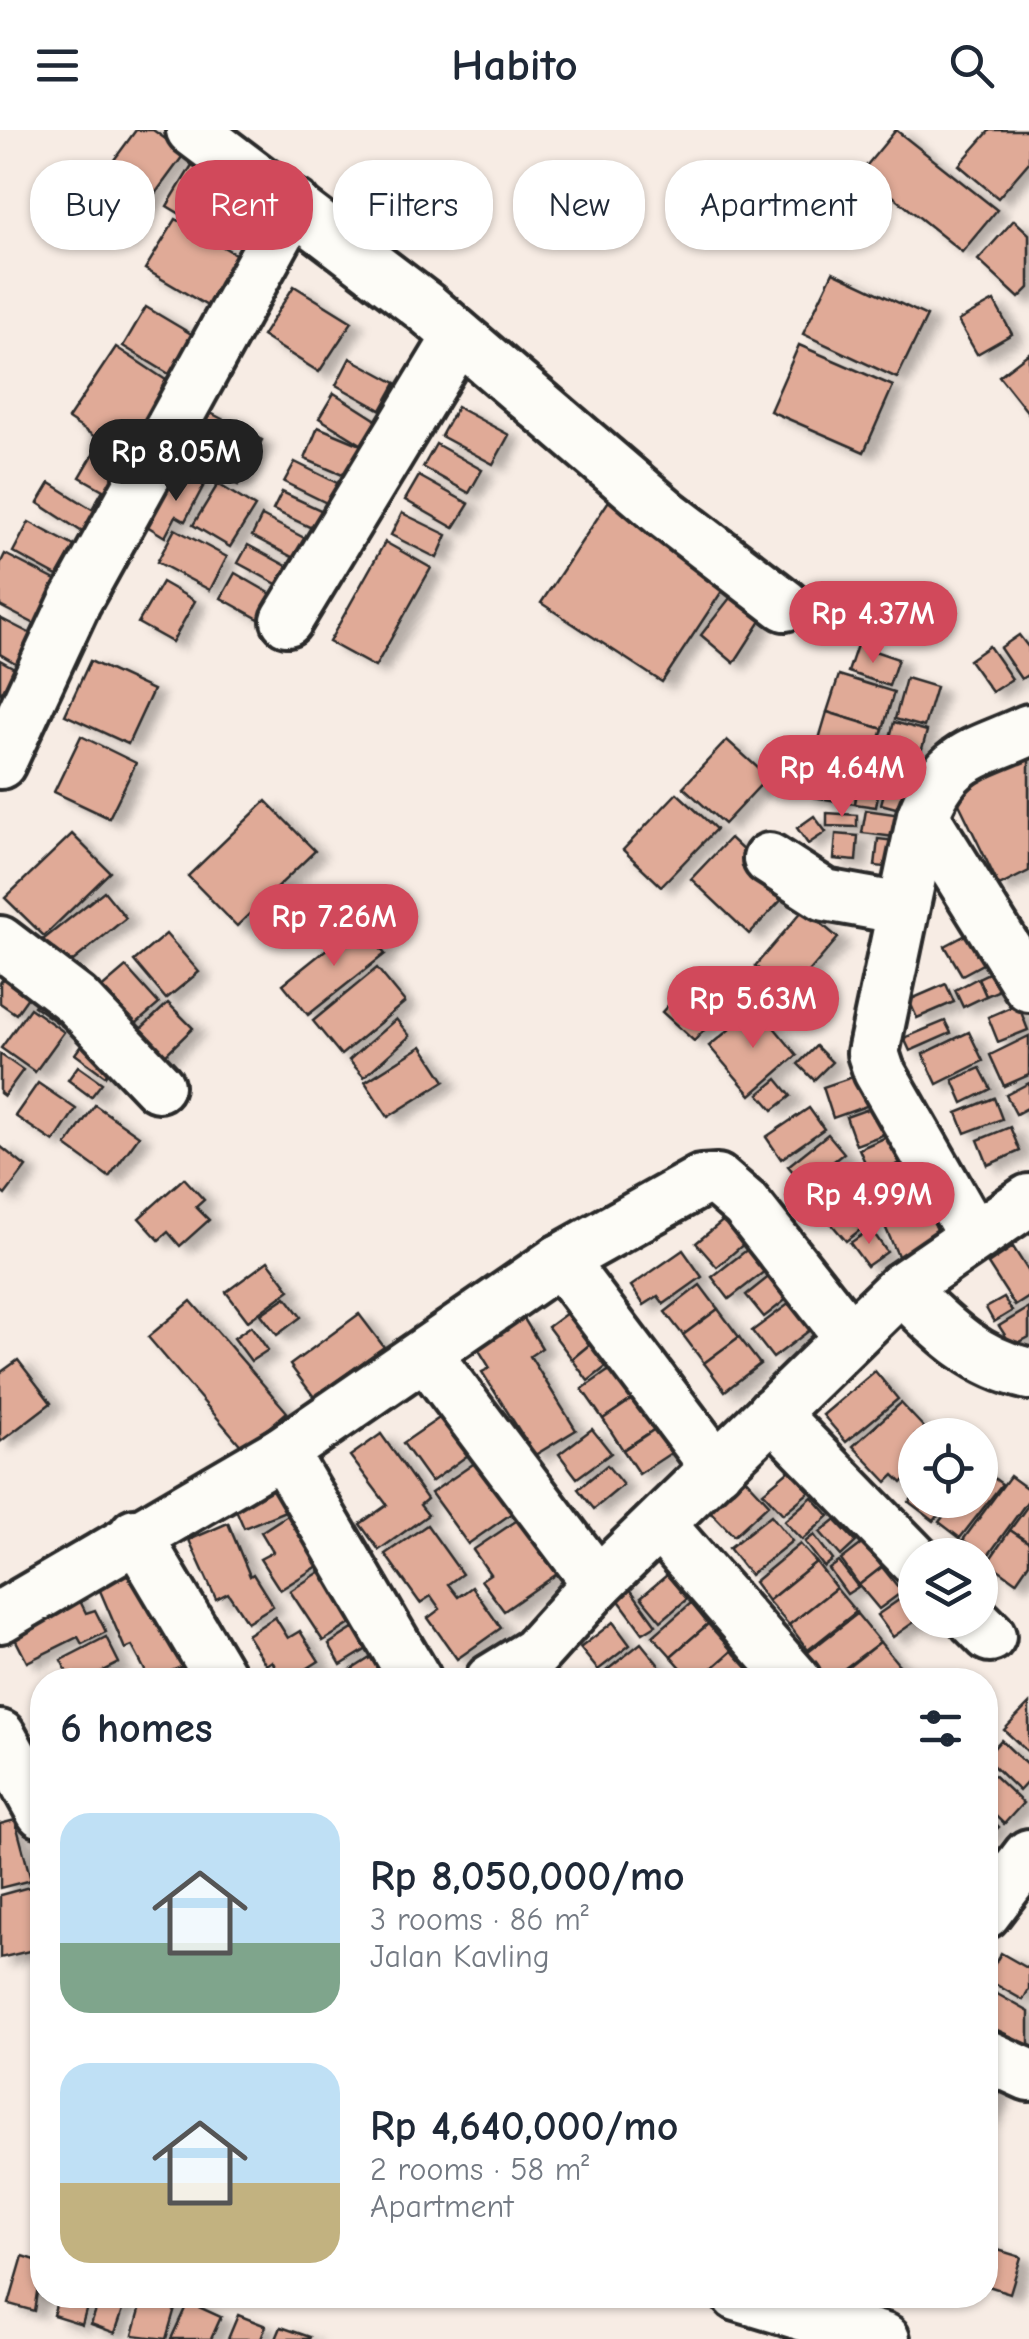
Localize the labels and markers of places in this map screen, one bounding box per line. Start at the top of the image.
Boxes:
pin: Rp 8.05M [73,419,279,504]
pin: Rp 4.37M [770,581,976,666]
pin: Rp 4.64M [739,735,945,820]
pin: Rp 7.26M [231,884,437,969]
pin: Rp 5.63M [650,966,856,1051]
pin: Rp 4.99M [766,1162,972,1247]

